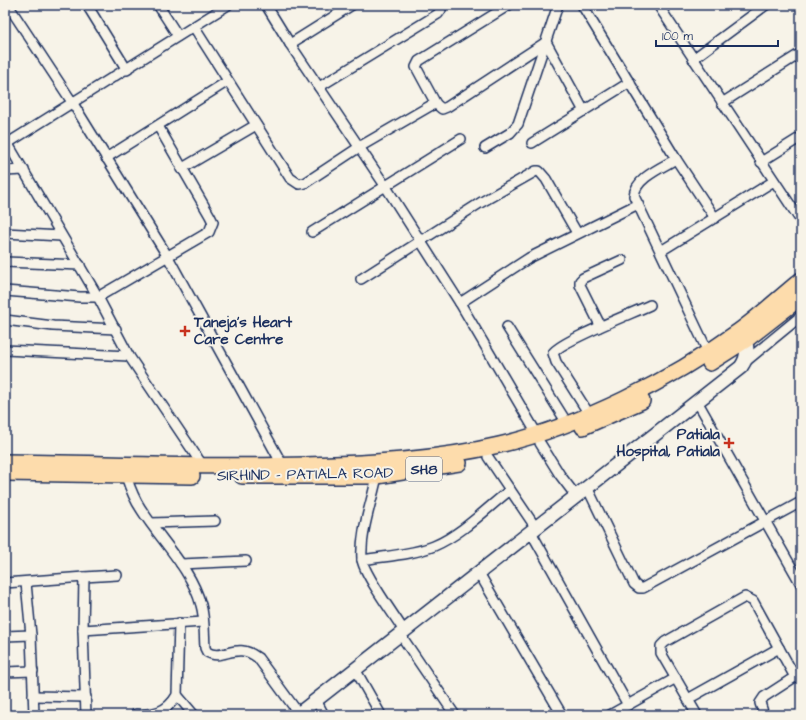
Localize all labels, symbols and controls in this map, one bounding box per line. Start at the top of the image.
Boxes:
scale bar [656,22,778,48]
text: 100 m [662,28,693,45]
place label: Taneja's Heart Care Centre [193,312,293,350]
marker: Taneja's Heart Care Centre [179,325,191,337]
place label: Patiala Hospital, Patiala [616,424,720,462]
marker: Patiala Hospital, Patiala [723,437,735,449]
road number: SH8 [406,457,442,481]
street label: SIRHIND - PATIALA ROAD [217,462,394,487]

